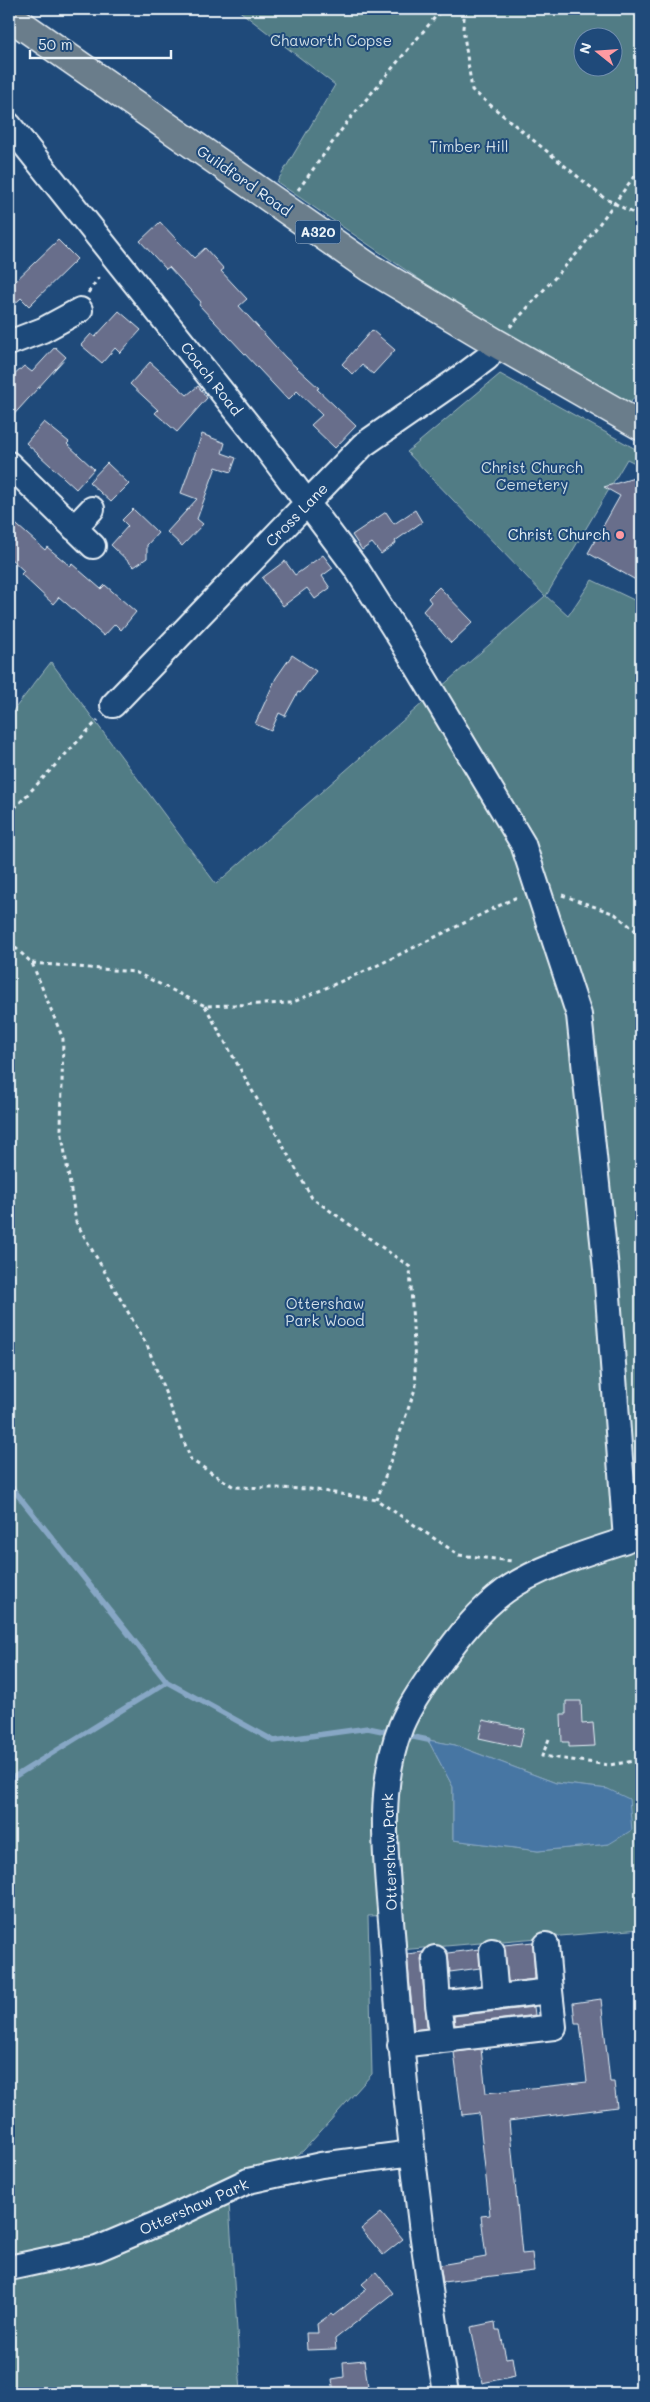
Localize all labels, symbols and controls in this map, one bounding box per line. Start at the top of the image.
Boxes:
scale bar [30,28,171,60]
north arrow [572,28,622,78]
park label: Chaworth Copse [270,30,392,50]
text: 50 m [38,34,73,54]
text: N [574,40,596,56]
park label: Timber Hill [430,136,508,156]
street label: Guildford Road [193,140,296,220]
road number: A320 [296,220,340,243]
street label: Coach Road [177,337,247,419]
park label: Christ Church Cemetery [481,457,583,494]
street label: Cross Lane [261,478,332,551]
place label: Christ Church [508,524,610,544]
marker: Christ Church [614,529,626,541]
park label: Ottershaw Park Wood [285,1293,365,1330]
street label: Ottershaw Park [377,1793,401,1911]
street label: Ottershaw Park [136,2173,251,2239]

